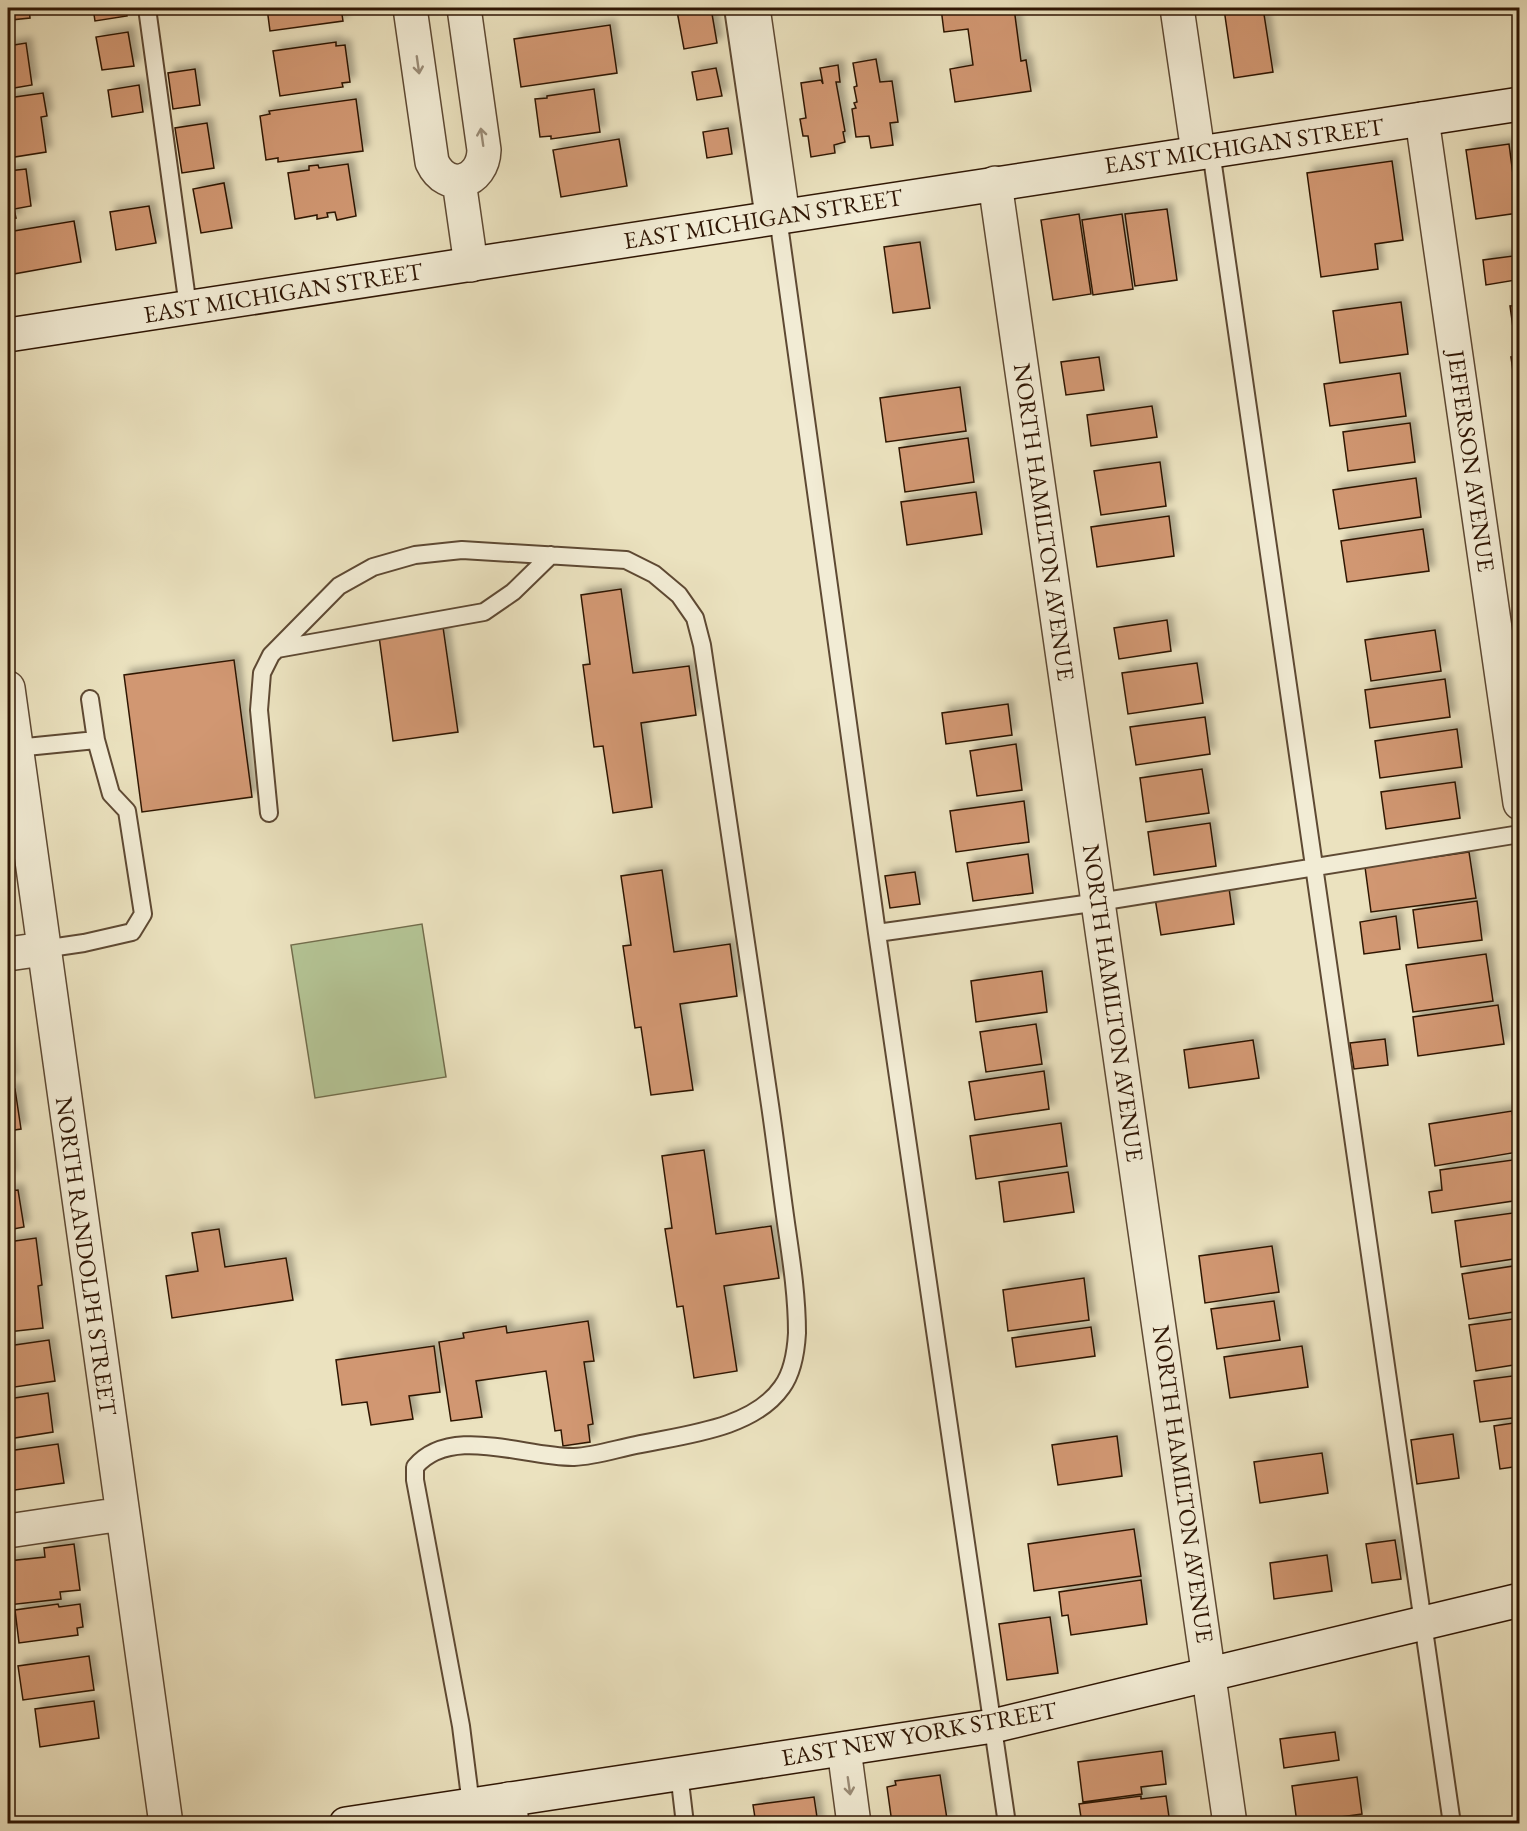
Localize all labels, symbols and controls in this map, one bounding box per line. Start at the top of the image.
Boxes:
one-way arrow [413,55,424,75]
street label: EAST MICHIGAN STREET [1102,110,1387,180]
one-way arrow [477,127,488,147]
street label: EAST MICHIGAN STREET [621,181,906,256]
street label: EAST MICHIGAN STREET [141,255,426,330]
street label: JEFFERSON AVENUE [1440,346,1502,574]
street label: NORTH HAMILTON AVENUE [1007,361,1082,683]
street label: NORTH HAMILTON AVENUE [1076,842,1151,1164]
street label: NORTH RANDOLPH STREET [49,1095,124,1418]
street label: NORTH HAMILTON AVENUE [1146,1323,1221,1645]
street label: EAST NEW YORK STREET [779,1694,1060,1773]
one-way arrow [844,1776,855,1796]

